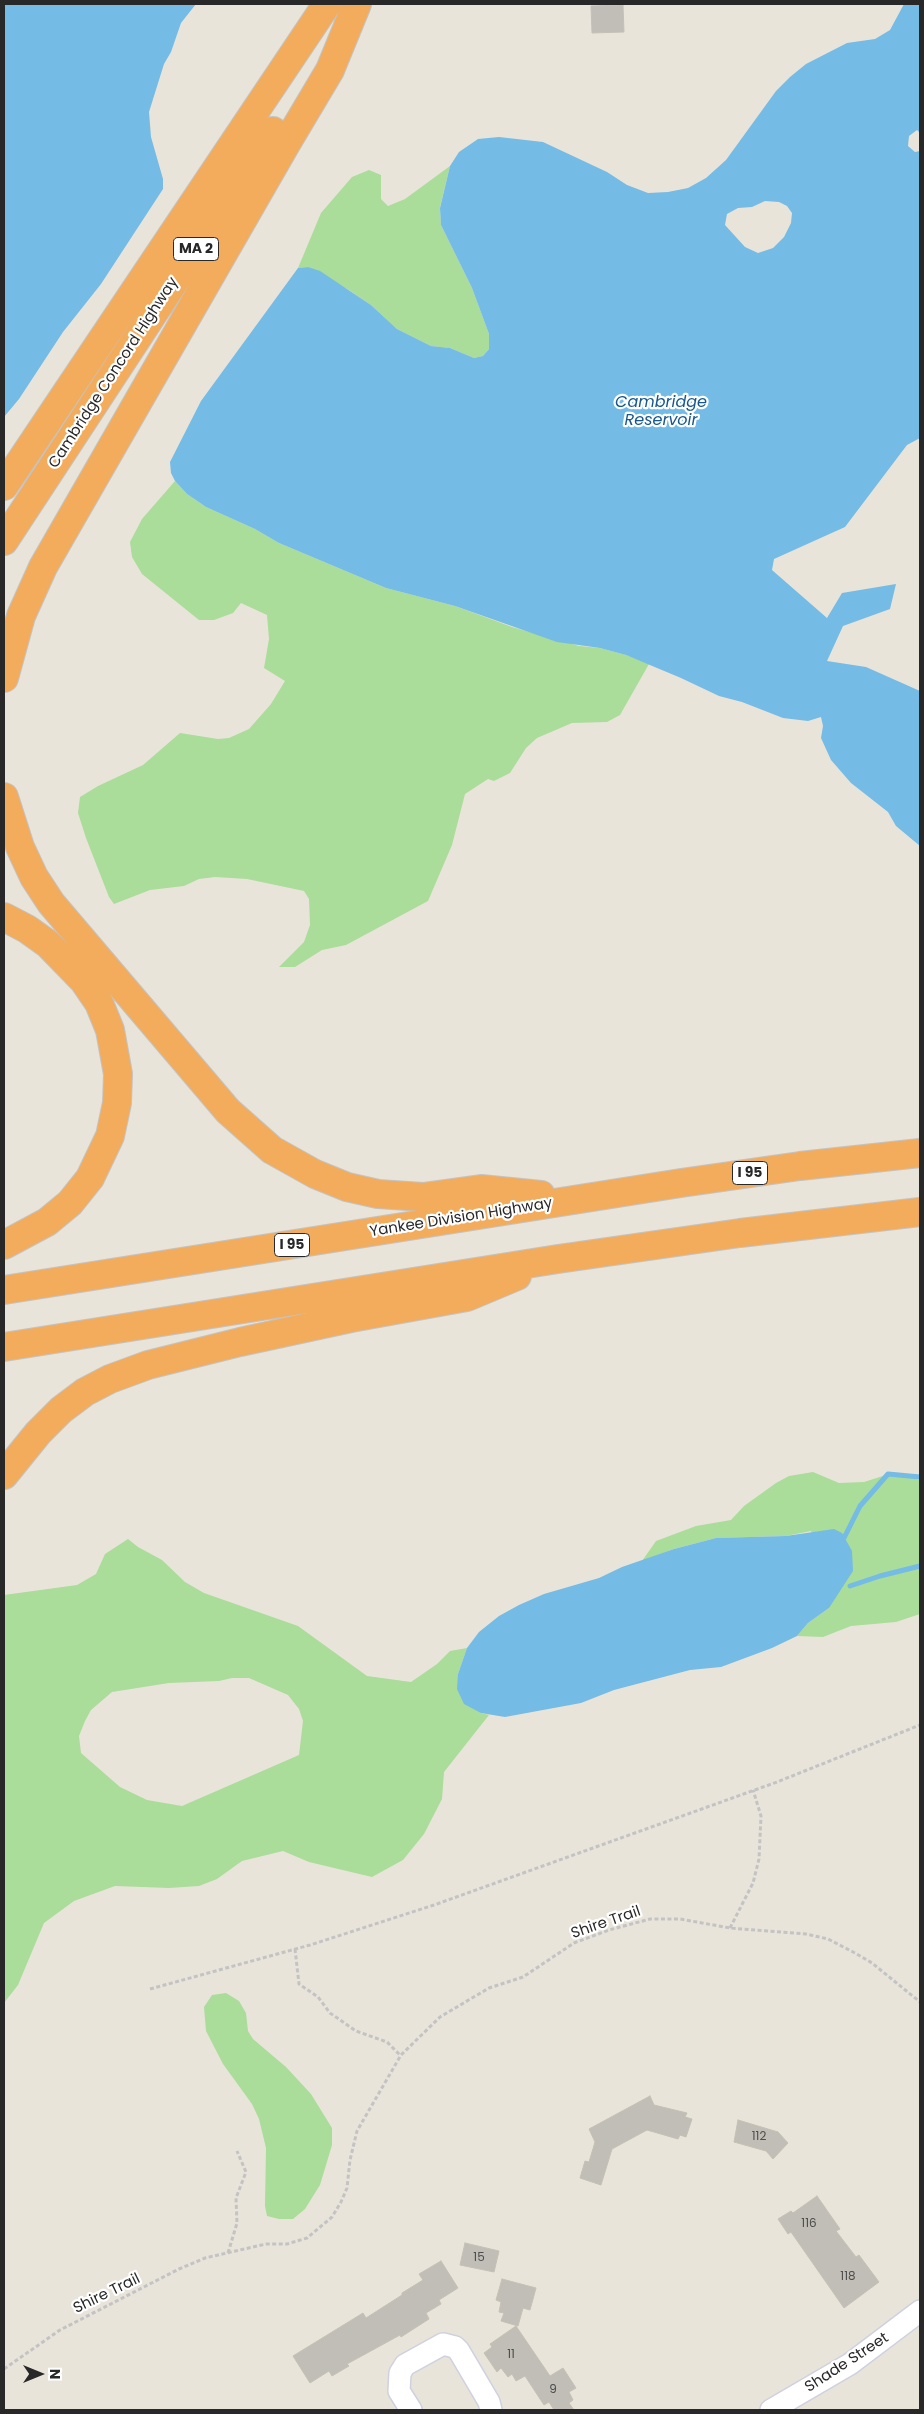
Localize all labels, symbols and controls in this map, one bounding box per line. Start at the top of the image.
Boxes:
road number: MA 2 [174,238,218,260]
street label: Cambridge Concord Highway [45,274,183,472]
water label: Cambridge Reservoir [615,393,707,431]
road number: I 95 [732,1162,768,1184]
street label: Yankee Division Highway [368,1195,554,1241]
road number: I 95 [274,1234,310,1256]
street label: Shire Trail [569,1903,643,1943]
house number: 112 [752,2130,766,2144]
house number: 116 [801,2217,817,2231]
house number: 15 [473,2251,485,2265]
street label: Shire Trail [71,2270,143,2318]
house number: 118 [840,2270,856,2284]
street label: Shade Street [802,2329,892,2397]
house number: 11 [507,2348,515,2362]
north arrow [15,2349,65,2399]
text: N [45,2369,65,2379]
house number: 9 [549,2383,557,2397]

